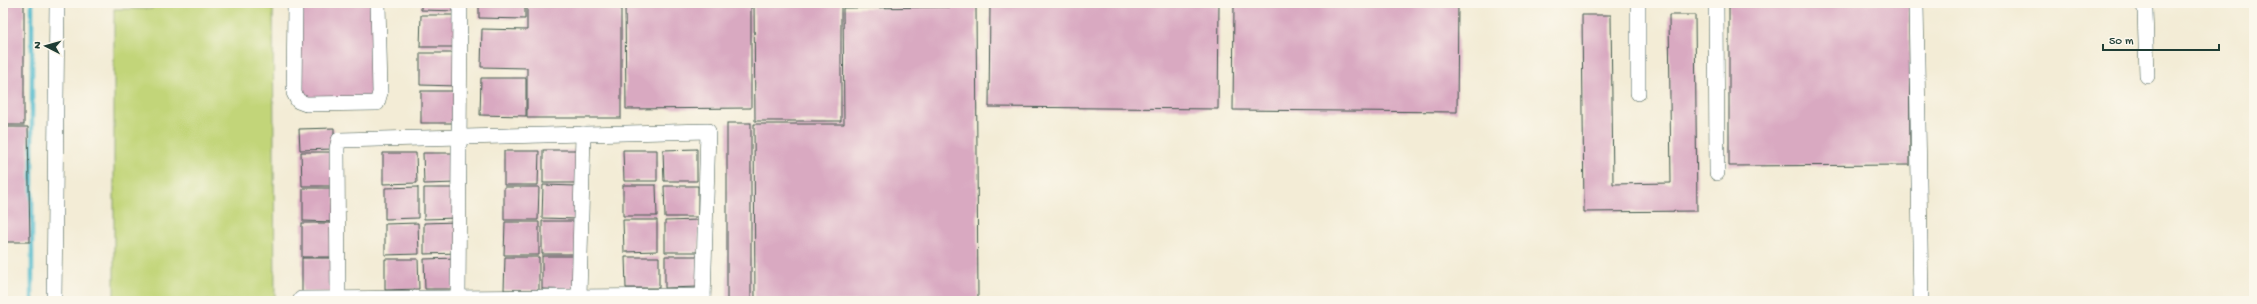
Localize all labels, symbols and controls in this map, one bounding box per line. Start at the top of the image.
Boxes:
north arrow [26,26,66,66]
scale bar [2103,26,2219,52]
text: 50 m [2109,35,2134,49]
text: N [32,41,44,49]

